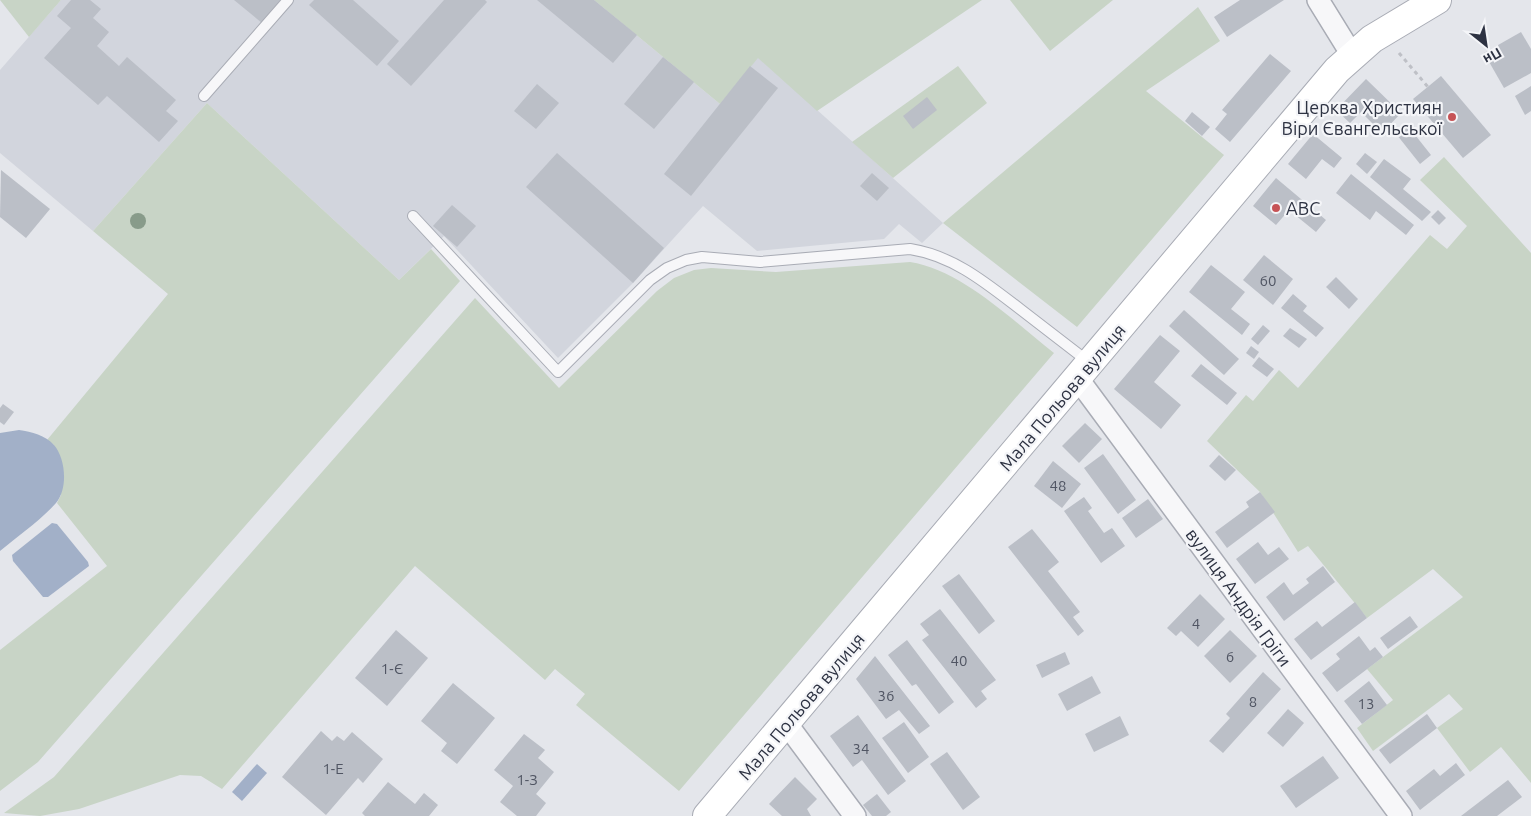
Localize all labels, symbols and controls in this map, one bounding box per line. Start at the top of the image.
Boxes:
north arrow [1461,20,1511,70]
text: Пн [1481,45,1504,68]
place label: Церква Християн Віри Євангельської [1282,97,1443,138]
marker: Церква Християн Віри Євангельської [1446,111,1458,123]
place label: ABC [1286,198,1320,218]
marker: ABC [1270,202,1282,214]
house number: 60 [1260,272,1276,289]
street label: Мала Польова вулиця [995,320,1129,474]
house number: 48 [1050,477,1066,494]
street label: вулиця Андрія Гріги [1182,524,1296,670]
house number: 4 [1192,615,1200,632]
street label: Мала Польова вулиця [734,629,868,783]
house number: 6 [1226,648,1234,665]
house number: 40 [951,652,967,669]
house number: 1-Є [381,660,403,677]
house number: 36 [878,687,894,704]
house number: 8 [1249,693,1257,710]
house number: 13 [1358,695,1374,712]
house number: 34 [853,740,869,757]
house number: 1-Е [322,760,344,777]
house number: 1-З [516,771,538,788]

